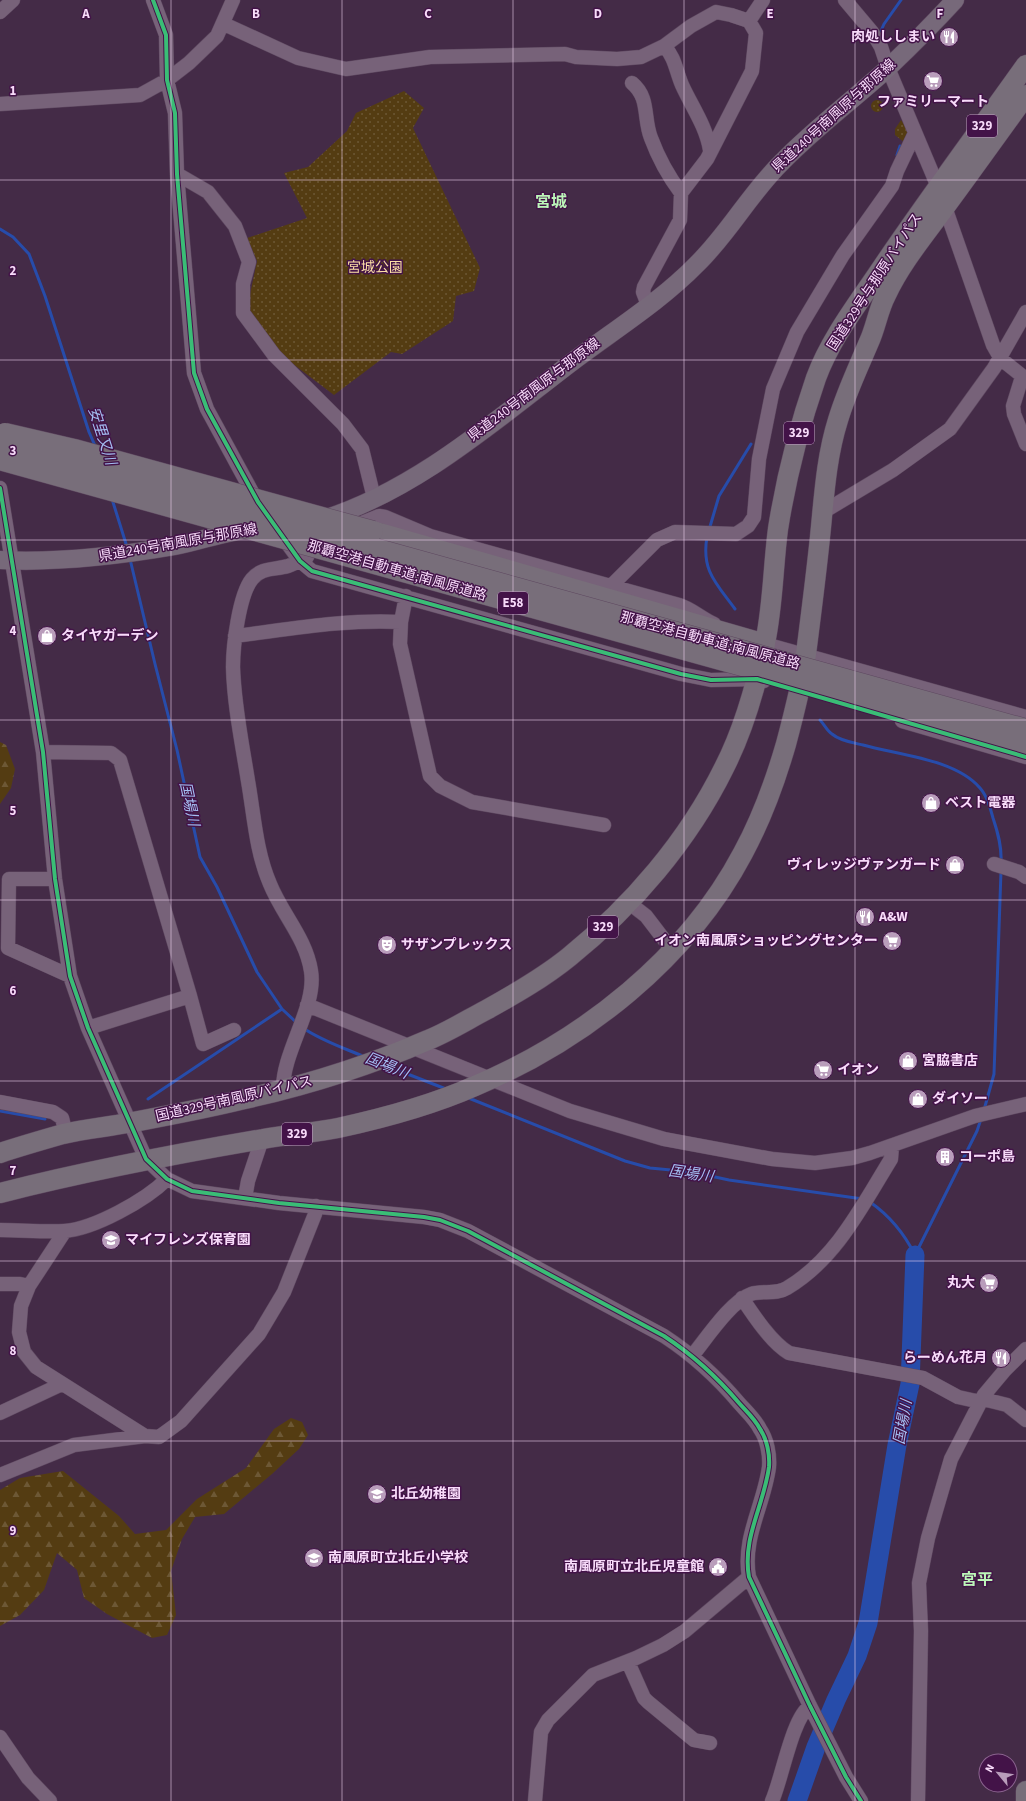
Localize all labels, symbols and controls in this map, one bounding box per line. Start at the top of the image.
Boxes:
text: A [81,5,90,23]
text: B [252,5,260,23]
text: C [424,5,432,23]
text: D [594,5,602,23]
text: E [766,5,774,23]
text: F [937,5,944,23]
restaurant icon: 肉処ししまい [938,26,960,48]
place label: 肉処ししまい [851,27,935,47]
street label: 県道240号南風原与那原線 [768,55,900,177]
supermarket icon: ファミリーマート [922,70,944,92]
text: 1 [10,82,17,100]
place label: ファミリーマート [877,92,989,112]
road number: 329 [967,115,997,137]
district label: 宮城 [535,191,567,213]
street label: 国道329号与那原バイパス [823,209,927,355]
park label: 宮城公園 [347,258,403,278]
text: 2 [10,262,17,280]
street label: 県道240号南風原与那原線 [464,334,604,446]
water label: 安里又川 [83,404,122,470]
road number: 329 [784,422,814,444]
text: 3 [10,442,17,460]
street label: 県道240号南風原与那原線 [97,519,259,567]
street label: 那覇空港自動車道;南風原道路 [305,536,489,606]
road number: E58 [498,592,528,614]
street label: 那覇空港自動車道;南風原道路 [618,607,802,675]
text: 4 [10,622,17,640]
shop icon: タイヤガーデン [36,625,58,647]
place label: タイヤガーデン [61,626,159,646]
water label: 国場川 [174,780,204,830]
shop icon: ベスト電器 [920,792,942,814]
place label: ベスト電器 [945,793,1016,813]
text: 5 [10,802,17,820]
shop icon: ヴィレッジヴァンガード [944,854,966,876]
place label: ヴィレッジヴァンガード [787,855,941,875]
restaurant icon: A&W [854,906,876,928]
place label: A&W [878,907,908,927]
road number: 329 [588,916,618,938]
supermarket icon: イオン南風原ショッピングセンター [881,930,903,952]
place label: イオン南風原ショッピングセンター [654,931,878,951]
theatre icon: サザンプレックス [376,934,398,956]
place label: サザンプレックス [401,935,512,955]
text: 6 [10,982,17,1000]
water label: 国場川 [362,1048,414,1085]
shop icon: 宮脇書店 [897,1050,919,1072]
place label: 宮脇書店 [922,1051,978,1071]
supermarket icon: イオン [812,1059,834,1081]
place label: イオン [837,1060,879,1080]
street label: 国道329号南風原バイパス [154,1071,314,1127]
shop icon: ダイソー [907,1088,929,1110]
place label: ダイソー [932,1089,988,1109]
road number: 329 [282,1123,312,1145]
building icon: コーポ島 [934,1146,956,1168]
place label: コーポ島 [959,1147,1015,1167]
water label: 国場川 [667,1160,717,1188]
text: 7 [10,1162,17,1180]
school or university icon: マイフレンズ保育園 [100,1229,122,1251]
place label: マイフレンズ保育園 [125,1230,251,1250]
supermarket icon: 丸大 [978,1272,1000,1294]
place label: 丸大 [947,1273,975,1293]
text: 8 [10,1342,17,1360]
restaurant icon: らーめん花月 [990,1347,1012,1369]
place label: らーめん花月 [903,1348,987,1368]
water label: 国場川 [889,1396,918,1446]
school or university icon: 北丘幼稚園 [366,1483,388,1505]
place label: 北丘幼稚園 [391,1484,461,1504]
text: 9 [10,1522,17,1540]
school or university icon: 南風原町立北丘小学校 [303,1547,325,1569]
place label: 南風原町立北丘小学校 [328,1548,468,1568]
public building icon: 南風原町立北丘児童館 [707,1556,729,1578]
place label: 南風原町立北丘児童館 [564,1557,704,1577]
district label: 宮平 [961,1569,993,1591]
north arrow [978,1753,1018,1793]
text: N [981,1762,998,1775]

